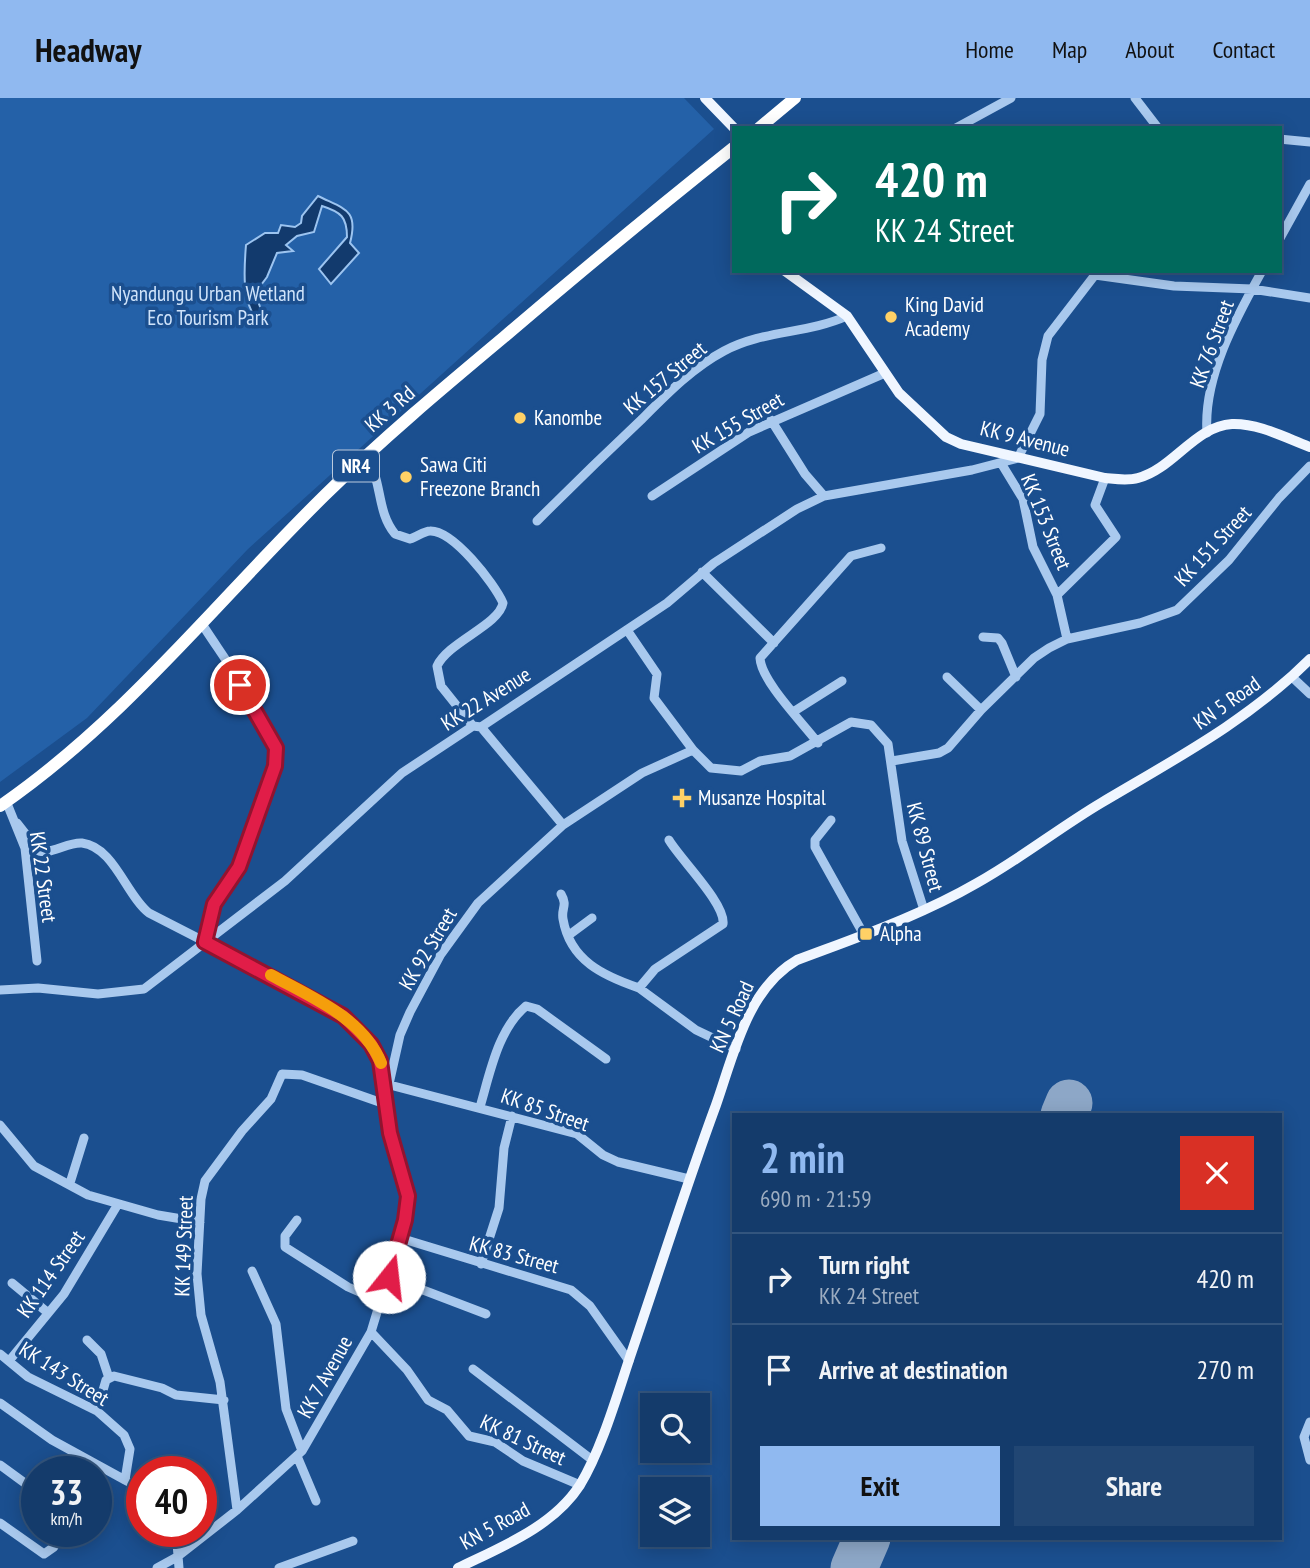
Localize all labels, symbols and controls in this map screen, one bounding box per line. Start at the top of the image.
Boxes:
text: Headway [35,28,142,71]
text: Home [965,34,1014,65]
text: Map [1052,34,1087,65]
text: About [1125,34,1174,65]
text: Contact [1212,34,1275,65]
text: 420 m [875,147,988,211]
icon: right [760,154,851,245]
text: KK 24 Street [875,209,1014,251]
park label: Nyandungu Urban Wetland Eco Tourism Park [111,280,305,331]
place label: King David Academy [905,291,984,342]
street label: KK 76 Street [1183,296,1240,391]
marker: King David Academy [883,309,899,325]
street label: KK 157 Street [618,335,712,420]
street label: KK 3 Rd [359,379,420,438]
street label: KK 155 Street [687,386,788,459]
place label: Kanombe [534,404,602,431]
marker: Kanombe [512,410,528,426]
street label: KK 9 Avenue [978,414,1073,463]
road number: NR4 [333,450,379,482]
place label: Sawa Citi Freezone Branch [420,451,540,502]
marker: Sawa Citi Freezone Branch [398,469,414,485]
street label: KK 153 Street [1015,470,1078,574]
street label: KK 151 Street [1168,499,1257,592]
pin [210,655,270,715]
street label: KK 22 Avenue [436,660,536,737]
icon: arrive [221,666,259,704]
street label: KN 5 Road [1188,670,1266,735]
place label: Musanze Hospital [698,784,826,811]
marker: Musanze Hospital [672,788,692,808]
street label: KK 89 Street [901,799,950,895]
street label: KK 22 Street [24,830,63,924]
street label: KK 92 Street [392,902,463,995]
place label: Alpha [880,920,922,947]
marker: Alpha [858,926,874,942]
street label: KN 5 Road [703,977,760,1057]
street label: KK 85 Street [498,1082,593,1137]
text: 2 min [760,1130,845,1185]
button: close [1180,1136,1254,1210]
text: 690 m · 21:59 [760,1184,872,1213]
street label: KK 149 Street [168,1195,199,1297]
street label: KK 114 Street [11,1224,91,1323]
street label: KK 83 Street [466,1230,562,1279]
position arrow [352,1240,426,1314]
text: Turn right [819,1248,910,1281]
icon: right [760,1260,798,1298]
text: 420 m [1196,1262,1254,1295]
text: KK 24 Street [819,1281,919,1310]
street label: KK 7 Avenue [291,1331,358,1423]
street label: KK 143 Street [14,1335,114,1412]
icon: arrive [760,1351,798,1389]
text: Arrive at destination [819,1353,1008,1386]
text: 270 m [1196,1353,1254,1386]
map controls [640,1393,710,1547]
button: search [640,1393,710,1463]
street label: KK 81 Street [476,1408,571,1471]
button: Exit [760,1446,1000,1526]
button: Share [1014,1446,1254,1526]
speed limit sign: 40 [126,1456,217,1547]
text: 33 [50,1469,83,1515]
button: layers [640,1477,710,1547]
street label: KN 5 Road [455,1495,534,1556]
text: km/h [51,1507,82,1530]

